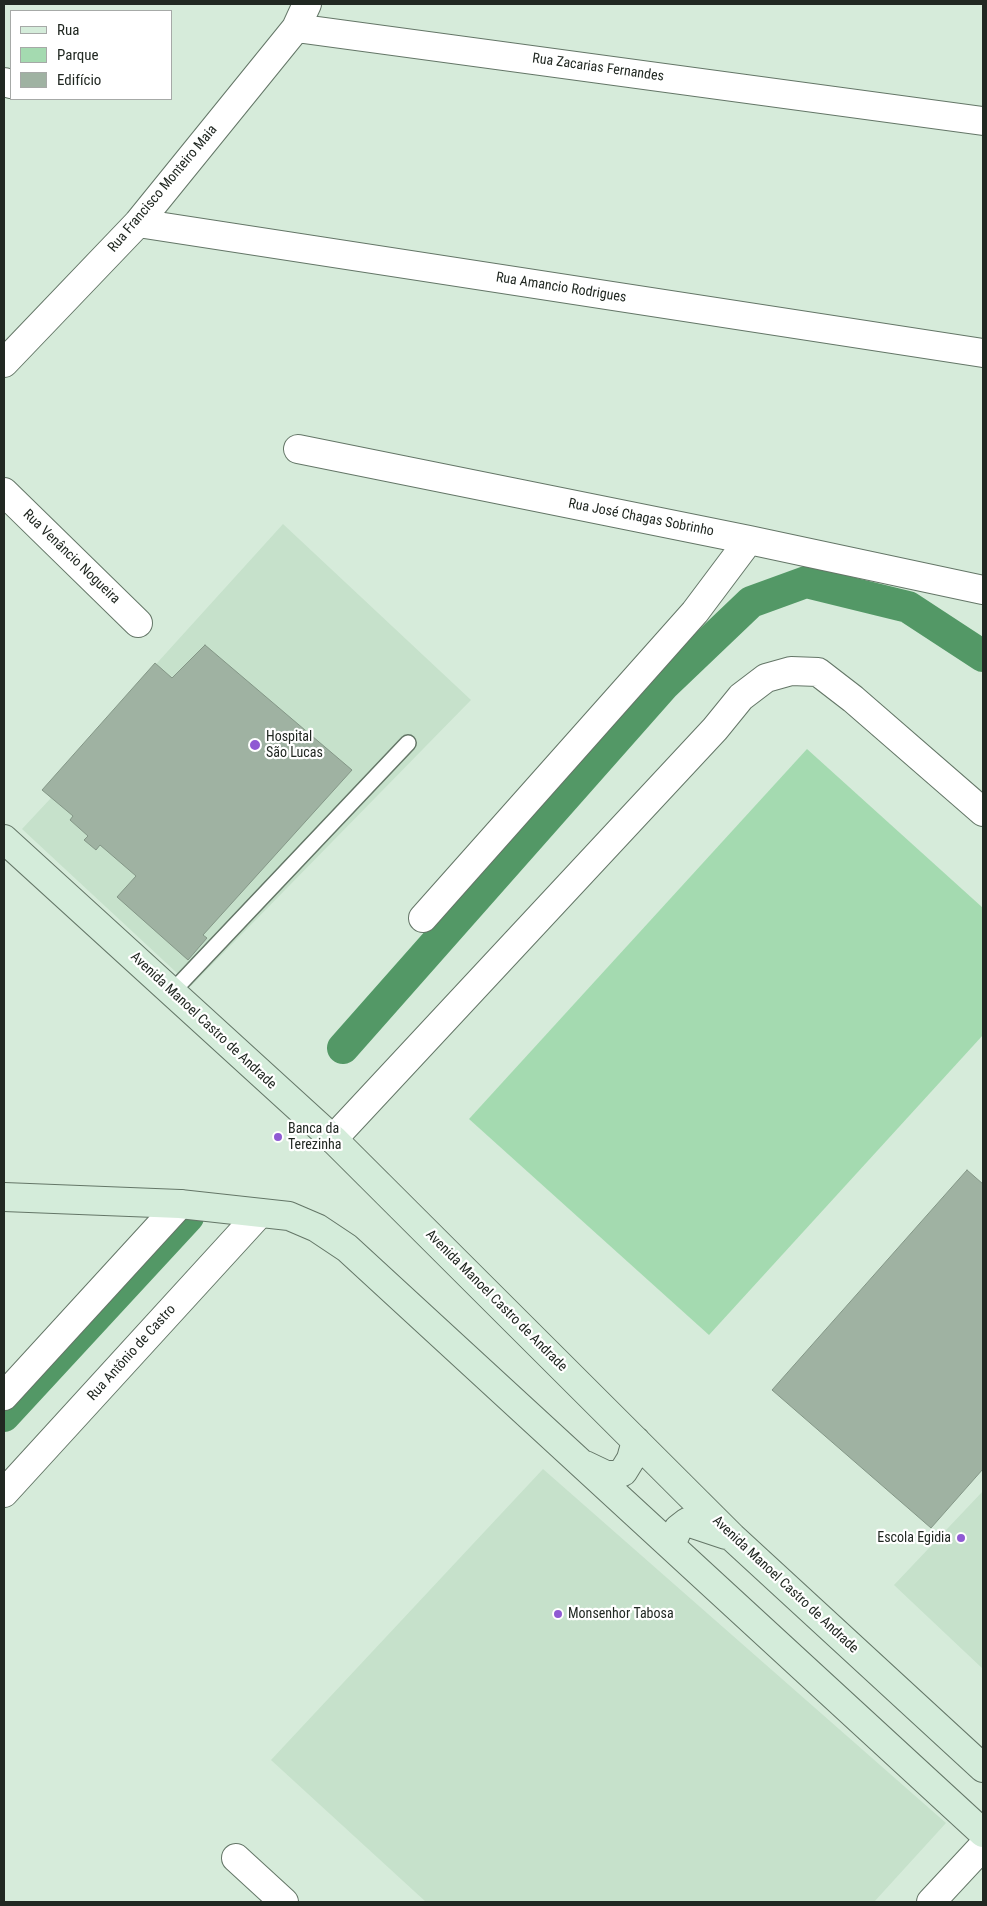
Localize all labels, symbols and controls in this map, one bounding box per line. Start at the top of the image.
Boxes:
legend [10,10,172,100]
text: Rua [57,21,79,39]
text: Parque [57,46,99,64]
street label: Rua Zacarias Fernandes [531,50,665,86]
text: Edifício [57,71,101,89]
street label: Rua Francisco Monteiro Maia [105,122,221,256]
street label: Rua Amancio Rodrigues [495,269,627,307]
street label: Rua José Chagas Sobrinho [567,496,715,540]
street label: Rua Venâncio Nogueira [19,506,123,608]
place label: Hospital São Lucas [266,729,323,762]
marker: Hospital São Lucas [248,738,262,752]
street label: Avenida Manoel Castro de Andrade [127,949,279,1093]
place label: Banca da Terezinha [288,1121,341,1154]
marker: Banca da Terezinha [272,1131,284,1143]
street label: Avenida Manoel Castro de Andrade [422,1227,570,1375]
street label: Rua Antônio de Castro [85,1302,179,1404]
street label: Avenida Manoel Castro de Andrade [709,1513,861,1657]
place label: Escola Egidia [877,1530,951,1546]
marker: Escola Egidia [955,1532,967,1544]
place label: Monsenhor Tabosa [568,1606,674,1622]
marker: Monsenhor Tabosa [552,1608,564,1620]

